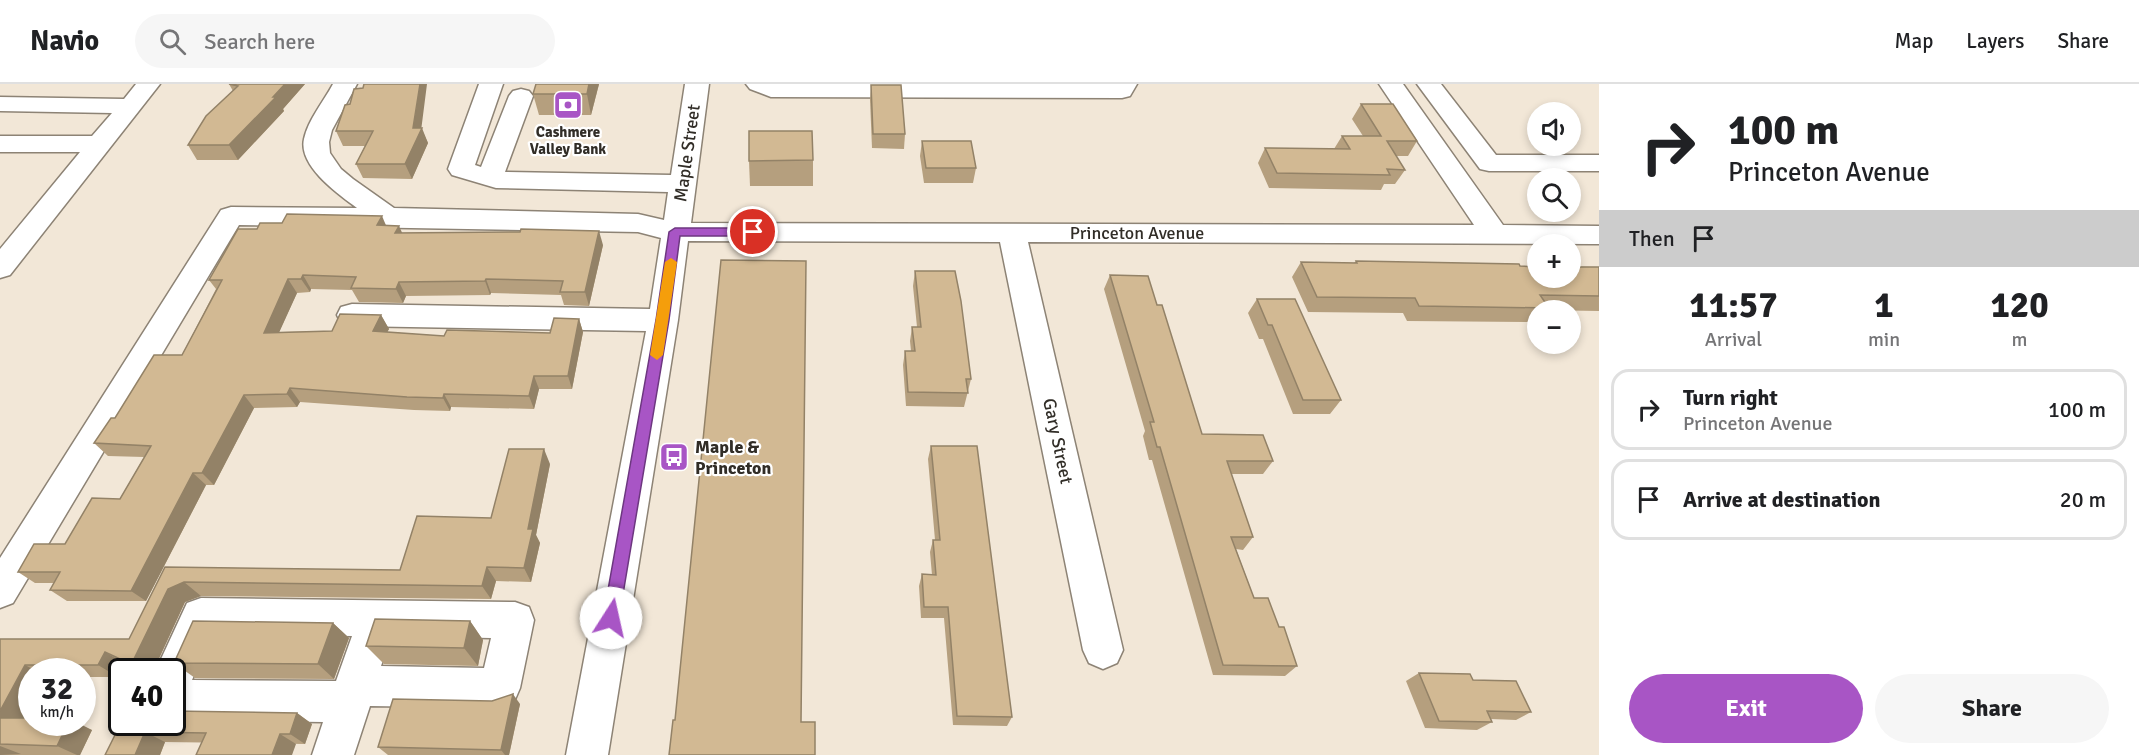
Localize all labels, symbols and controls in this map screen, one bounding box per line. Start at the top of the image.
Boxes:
search box [135,14,555,68]
text: Navio [30,24,99,58]
icon: search [156,25,189,58]
text: Search here [204,28,315,55]
text: Map [1895,28,1933,54]
text: Layers [1966,28,2024,54]
text: Share [2057,28,2109,54]
bank icon: Cashmere Valley Bank [552,89,584,121]
map controls [1527,102,1581,354]
button: sound [1527,102,1581,156]
street label: Maple Street [669,103,705,203]
text: 100 m [1728,105,1839,156]
icon: right [1629,108,1707,186]
place label: Cashmere Valley Bank [530,123,606,158]
text: Princeton Avenue [1728,156,1930,189]
button: search [1527,168,1581,222]
pin [727,206,778,257]
icon: arrive [736,215,769,248]
street label: Princeton Avenue [1070,222,1204,244]
icon: arrive [1687,222,1720,255]
text: Then [1629,225,1675,252]
button: + [1527,234,1581,288]
text: 11:57 [1689,283,1778,328]
text: 1 [1874,283,1894,328]
text: 120 [1990,283,2049,328]
button: − [1527,300,1581,354]
text: Arrival [1705,327,1762,352]
text: min [1868,327,1900,352]
text: m [2012,327,2028,352]
text: Turn right [1683,384,1778,411]
icon: right [1632,393,1665,426]
street label: Gary Street [1038,396,1078,486]
text: 100 m [2048,396,2106,423]
text: Princeton Avenue [1683,411,1832,436]
place label: Maple & Princeton [695,436,771,479]
bus stop icon: Maple & Princeton [658,441,690,473]
icon: arrive [1632,483,1665,516]
text: Arrive at destination [1683,486,1880,513]
text: 20 m [2060,486,2106,513]
position arrow [579,586,643,650]
speed limit sign: 40 [108,658,186,736]
text: 32 [41,671,73,708]
button: Exit [1629,674,1863,743]
button: Share [1875,674,2109,743]
text: km/h [40,703,74,721]

